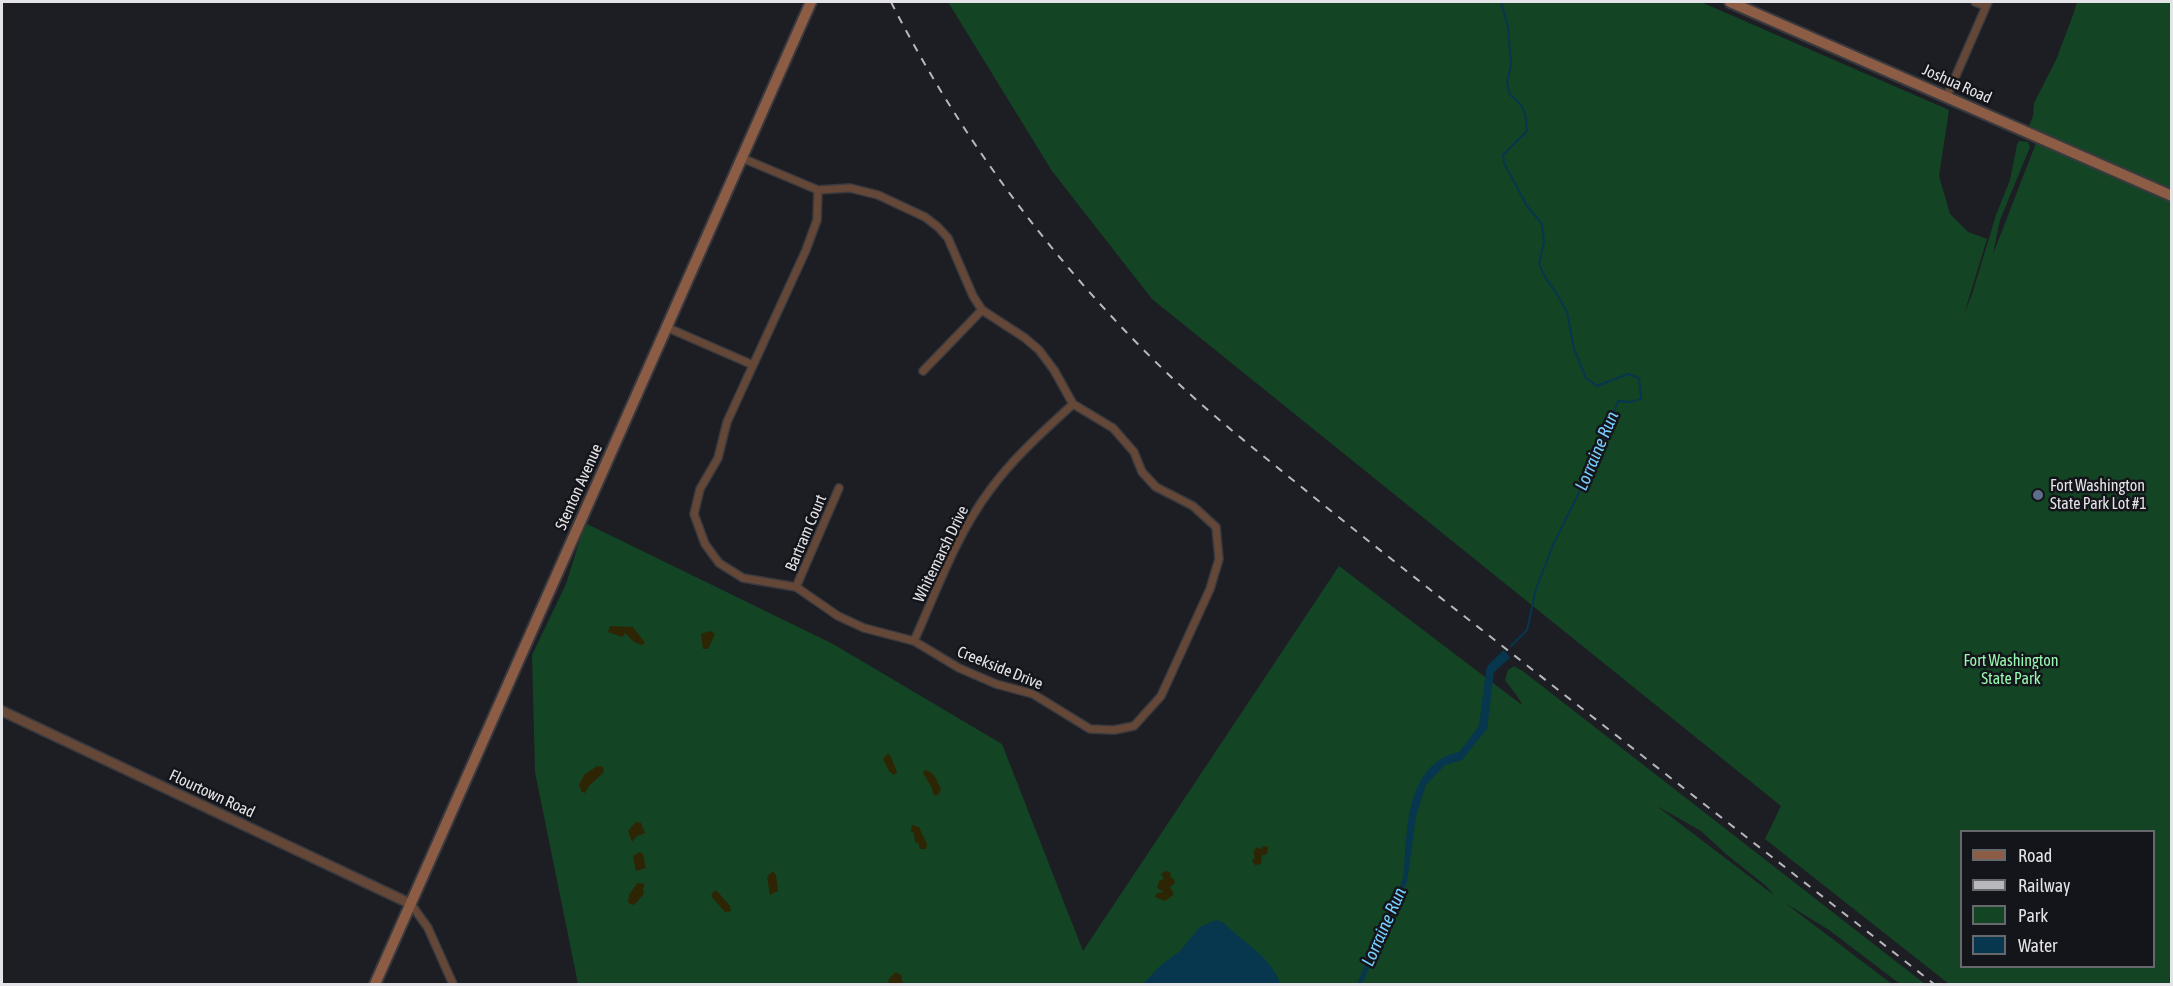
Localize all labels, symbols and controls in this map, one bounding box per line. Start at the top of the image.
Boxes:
street label: Joshua Road [1919,60,1995,108]
water label: Lorraine Run [1571,408,1623,494]
street label: Stenton Avenue [551,441,607,533]
place label: Fort Washington State Park Lot #1 [2050,476,2147,514]
marker: Fort Washington State Park Lot #1 [2031,488,2045,502]
street label: Bartram Court [781,492,831,574]
street label: Whitemarsh Drive [909,503,973,605]
street label: Creekside Drive [954,642,1046,694]
park label: Fort Washington State Park [1963,651,2059,689]
street label: Flourtown Road [166,766,258,822]
legend [1960,830,2155,968]
text: Road [2018,845,2052,866]
text: Railway [2018,875,2070,896]
water label: Lorraine Run [1357,884,1411,970]
text: Park [2018,905,2048,926]
text: Water [2018,935,2057,956]

